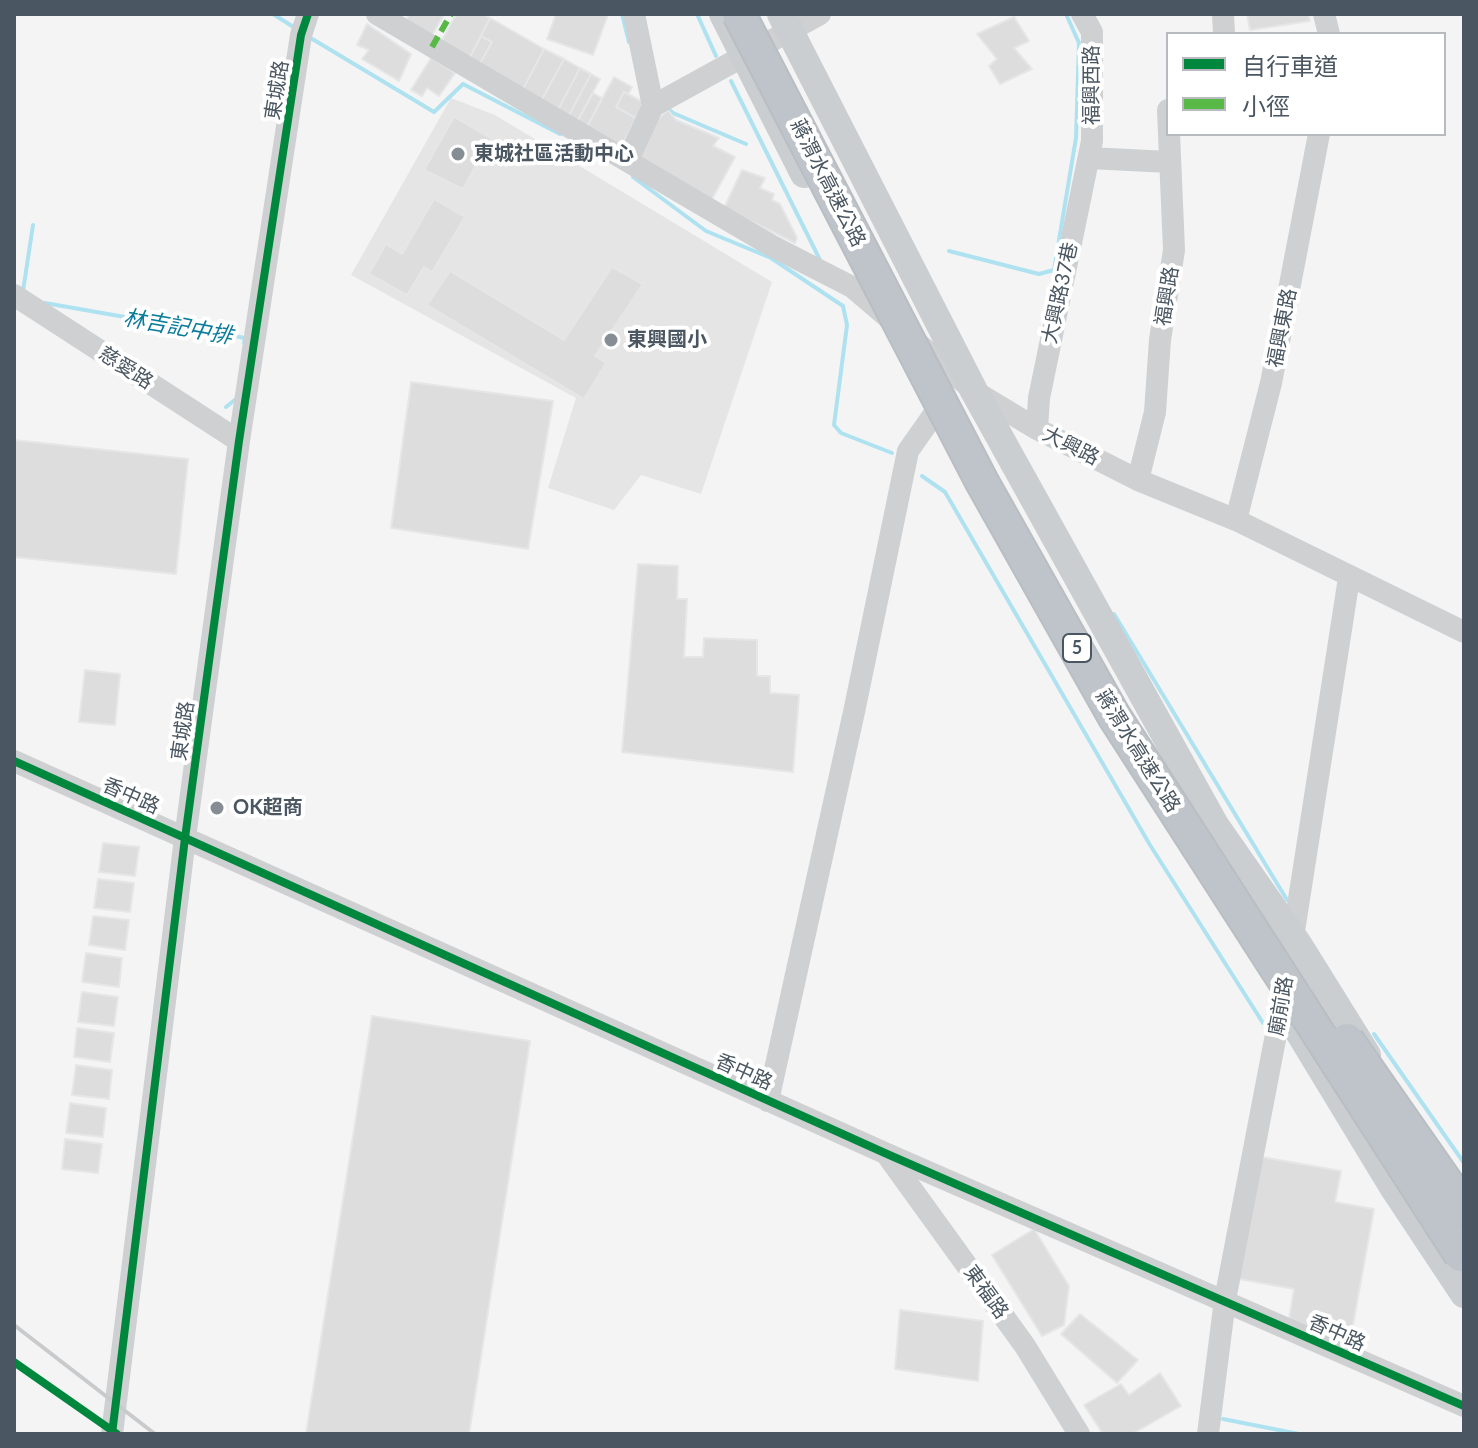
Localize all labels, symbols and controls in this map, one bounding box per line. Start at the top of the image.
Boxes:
legend [1166,32,1446,136]
street label: 福興西路 [1080,45,1104,125]
text: 自行車道 [1242,51,1338,80]
street label: 東城路 [260,58,294,122]
text: 小徑 [1242,91,1290,120]
street label: 蔣渭水高速公路 [786,115,870,251]
place label: 東城社區活動中心 [474,142,634,166]
marker: 東城社區活動中心 [449,145,467,163]
street label: 大興路37巷 [1038,240,1082,346]
street label: 福興路 [1150,264,1184,328]
street label: 福興東路 [1263,286,1301,370]
water label: 林吉記中排 [122,304,234,350]
place label: 東興國小 [627,328,707,352]
marker: 東興國小 [602,331,620,349]
street label: 慈愛路 [94,342,158,394]
street label: 大興路 [1039,422,1103,470]
road number: 5 [1063,634,1091,662]
street label: 蔣渭水高速公路 [1091,685,1185,817]
street label: 東城路 [167,700,199,762]
street label: 香中路 [99,773,163,819]
place label: OK超商 [233,796,303,820]
marker: OK超商 [208,799,226,817]
street label: 廟前路 [1264,974,1298,1038]
street label: 香中路 [712,1049,776,1095]
street label: 東福路 [959,1261,1013,1323]
street label: 香中路 [1305,1310,1369,1356]

